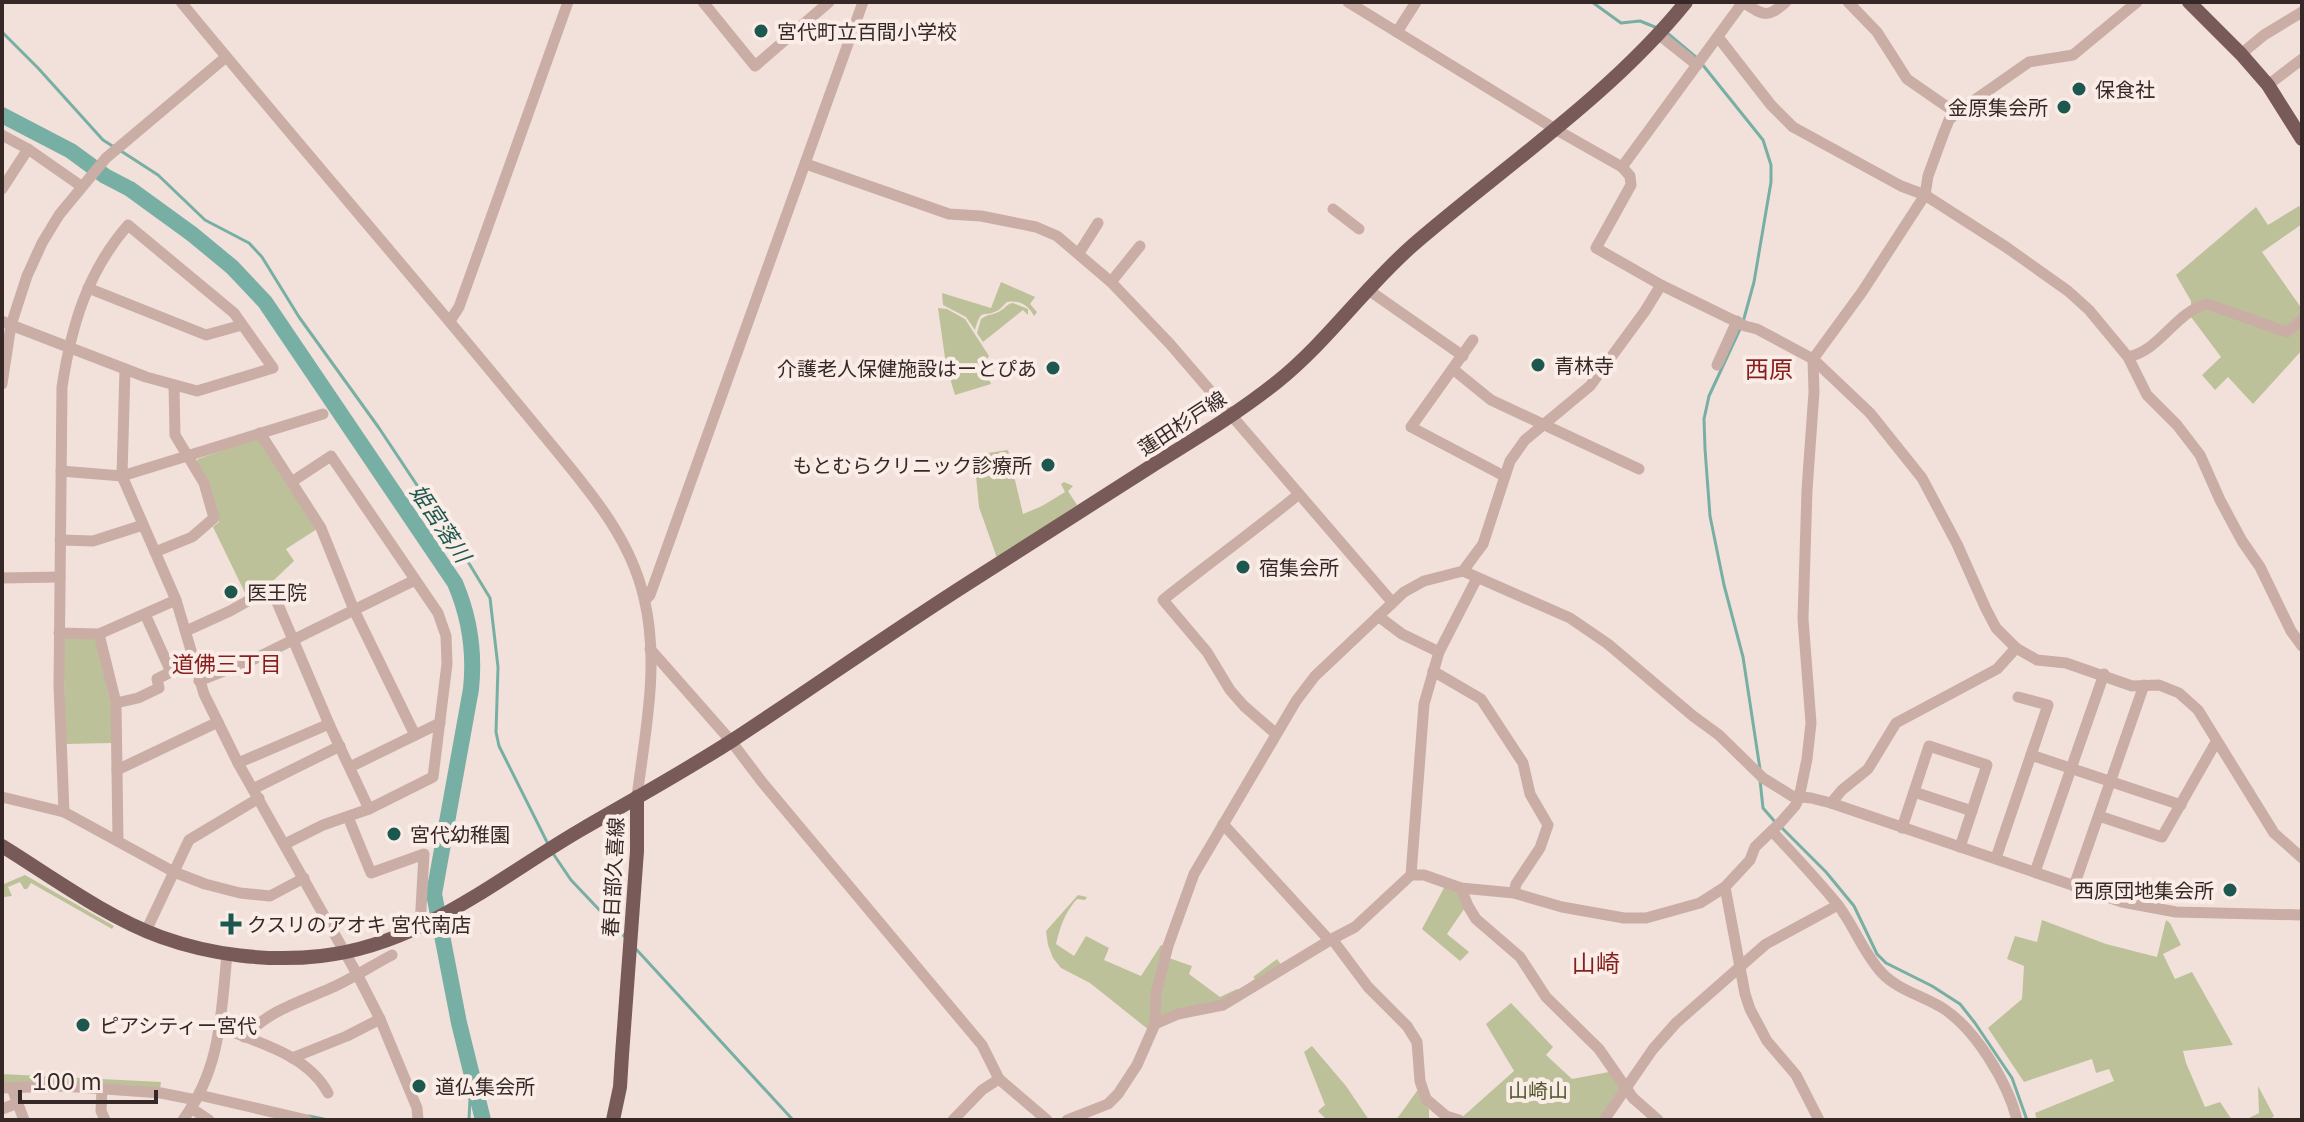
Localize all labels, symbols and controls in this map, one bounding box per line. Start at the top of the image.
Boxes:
place label: 宮代町立百間小学校 [777,18,957,45]
marker: 宮代町立百間小学校 [752,22,770,40]
place label: 保食社 [2095,76,2155,103]
marker: 保食社 [2070,80,2088,98]
place label: 金原集会所 [1948,94,2048,121]
marker: 金原集会所 [2055,98,2073,116]
place label: 青林寺 [1554,352,1614,379]
district label: 西原 [1745,353,1793,385]
place label: 介護老人保健施設はーとぴあ [777,355,1037,382]
marker: 青林寺 [1529,356,1547,374]
marker: 介護老人保健施設はーとぴあ [1044,359,1062,377]
street label: 蓮田杉戸線 [1133,384,1231,462]
place label: もとむらクリニック診療所 [792,452,1032,479]
marker: もとむらクリニック診療所 [1039,456,1057,474]
water label: 姫宮落川 [404,478,479,569]
place label: 宿集会所 [1259,554,1339,581]
marker: 宿集会所 [1234,558,1252,576]
place label: 医王院 [247,579,307,606]
marker: 医王院 [222,583,240,601]
district label: 道佛三丁目 [172,649,282,678]
street label: 春日部久喜線 [596,816,630,938]
place label: 宮代幼稚園 [410,821,510,848]
marker: 宮代幼稚園 [385,825,403,843]
place label: 西原団地集会所 [2074,877,2214,904]
marker: 西原団地集会所 [2221,881,2239,899]
place label: クスリのアオキ 宮代南店 [247,911,471,938]
marker: クスリのアオキ 宮代南店 [222,915,240,933]
district label: 山崎 [1572,947,1620,979]
place label: ピアシティー宮代 [99,1012,257,1039]
marker: ピアシティー宮代 [74,1016,92,1034]
scale bar [20,1054,156,1104]
text: 100 m [32,1065,102,1097]
place label: 道仏集会所 [435,1073,535,1100]
marker: 道仏集会所 [410,1077,428,1095]
park label: 山崎山 [1508,1077,1568,1104]

